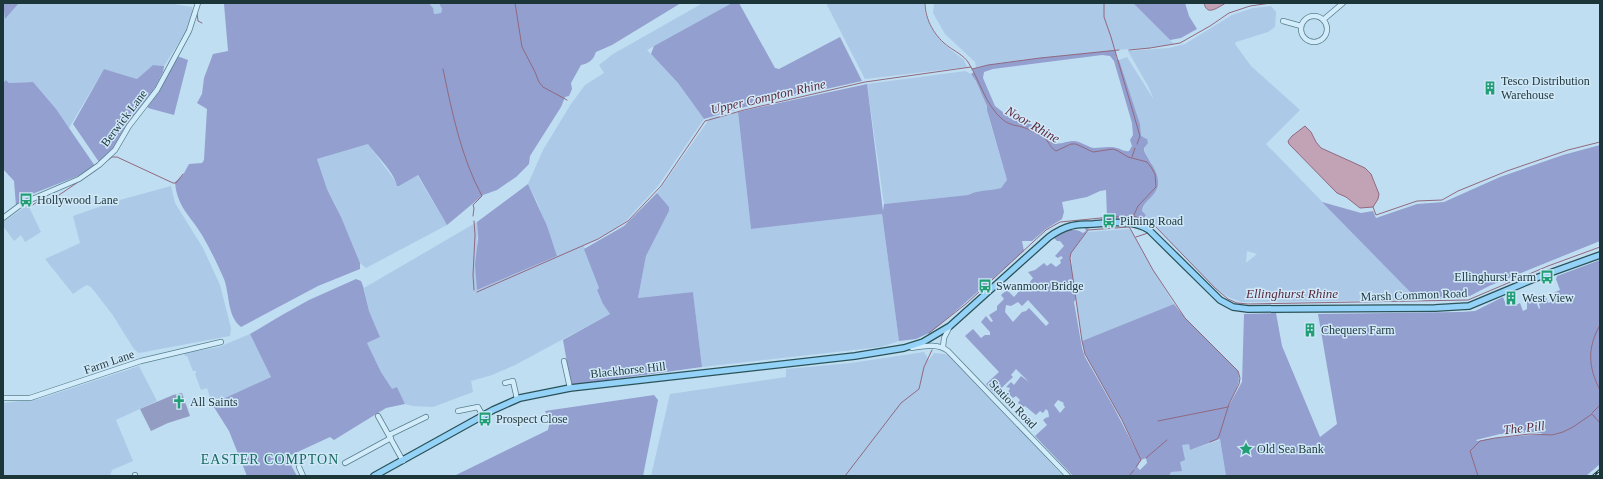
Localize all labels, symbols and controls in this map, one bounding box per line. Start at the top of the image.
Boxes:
place label: Tesco Distribution Warehouse [1501,74,1590,102]
water label: Upper Compton Rhine [709,76,827,117]
building icon: Tesco Distribution Warehouse [1482,80,1498,96]
street label: Berwick Lane [98,87,150,149]
water label: Noor Rhine [1002,102,1063,146]
bus stop icon: Hollywood Lane [18,192,34,208]
place label: Hollywood Lane [37,193,118,207]
bus stop icon: Pilning Road [1101,213,1117,229]
place label: Pilning Road [1120,214,1183,228]
bus stop icon: Ellinghurst Farm [1539,269,1555,285]
place label: Ellinghurst Farm [1454,270,1537,284]
bus stop icon: Swanmoor Bridge [977,278,993,294]
place label: Swanmoor Bridge [996,279,1084,293]
water label: Ellinghurst Rhine [1245,286,1338,301]
street label: Marsh Common Road [1360,286,1468,304]
building icon: West View [1503,290,1519,306]
place label: West View [1522,291,1574,305]
building icon: Chequers Farm [1302,322,1318,338]
place label: Chequers Farm [1321,323,1395,337]
street label: Farm Lane [82,347,136,377]
street label: Blackhorse Hill [590,359,667,381]
street label: Station Road [986,377,1040,431]
church icon: All Saints [171,394,187,410]
place label: All Saints [190,395,238,409]
bus stop icon: Prospect Close [477,411,493,427]
place label: Prospect Close [496,412,568,426]
water label: The Pill [1503,418,1546,437]
place icon: Old Sea Bank [1238,441,1254,457]
place label: Old Sea Bank [1257,442,1324,456]
district label: EASTER COMPTON [201,452,339,467]

